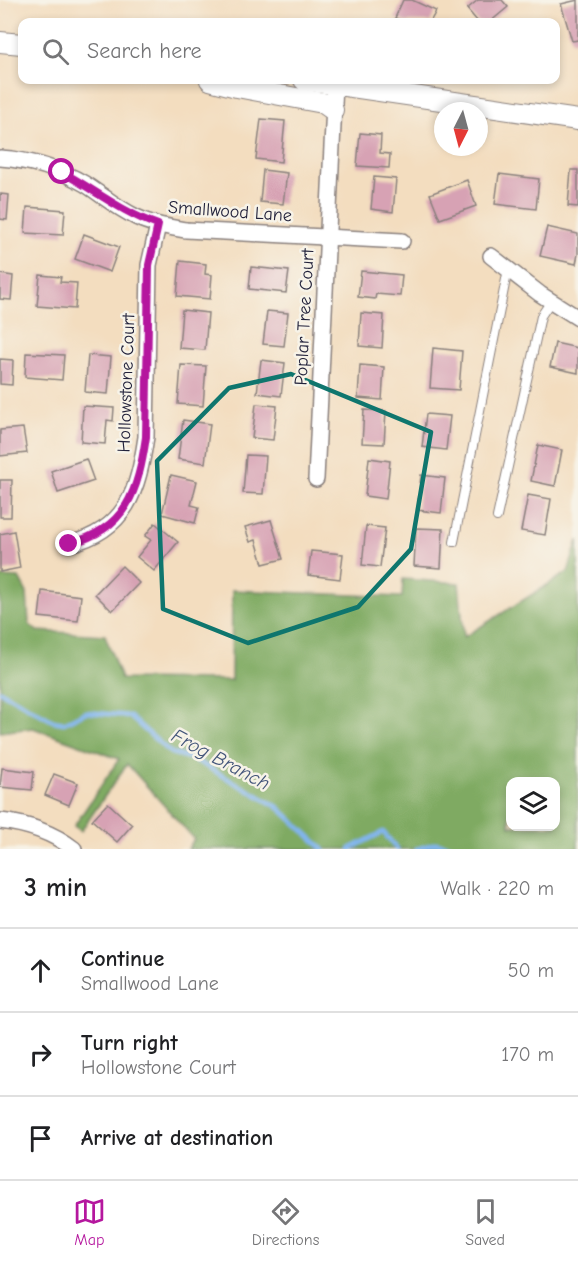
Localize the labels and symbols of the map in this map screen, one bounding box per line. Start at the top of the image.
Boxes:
north arrow [434,102,488,156]
route start [48,158,74,184]
street label: Smallwood Lane [167,197,293,226]
street label: Poplar Tree Court [290,247,319,386]
street label: Hollowstone Court [114,312,139,453]
route end [55,530,81,556]
water label: Frog Branch [168,724,274,795]

